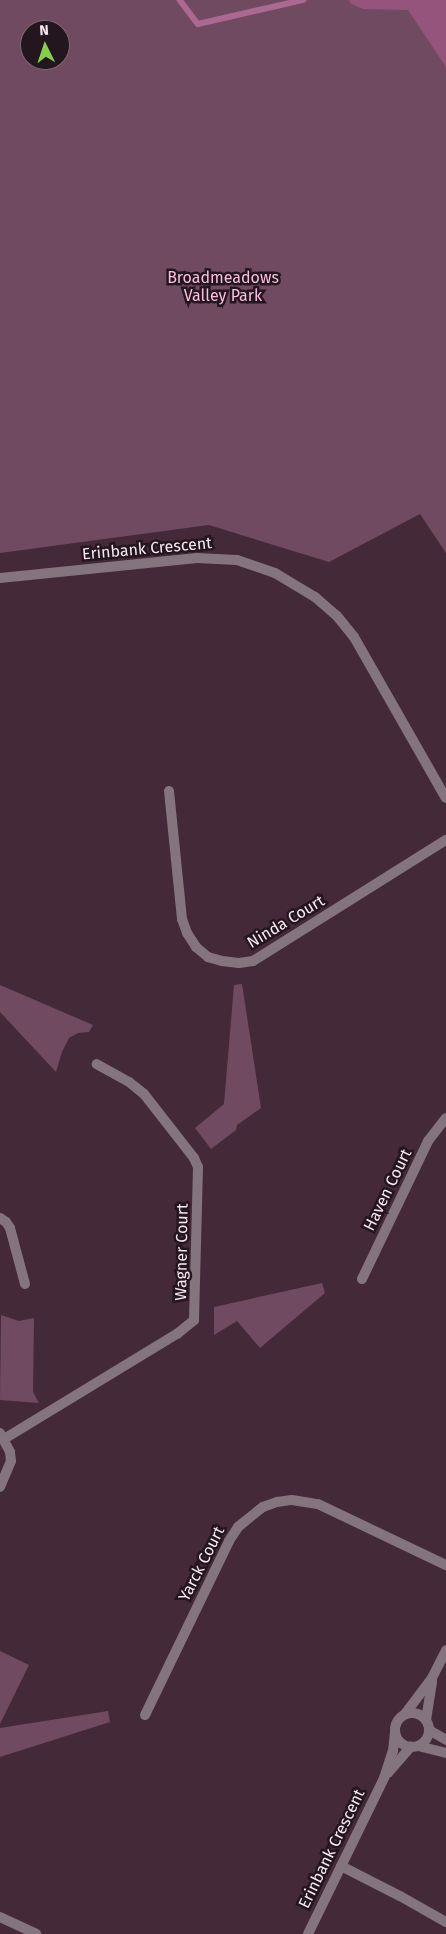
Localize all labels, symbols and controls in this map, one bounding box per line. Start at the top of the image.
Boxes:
north arrow [20,20,70,70]
text: N [39,22,49,39]
park label: Broadmeadows Valley Park [167,268,279,306]
street label: Erinbank Crescent [81,534,213,564]
street label: Ninda Court [244,891,328,953]
street label: Haven Court [360,1146,416,1234]
street label: Wagner Court [172,1203,192,1301]
street label: Yarck Court [175,1523,229,1605]
street label: Erinbank Crescent [295,1786,369,1912]

